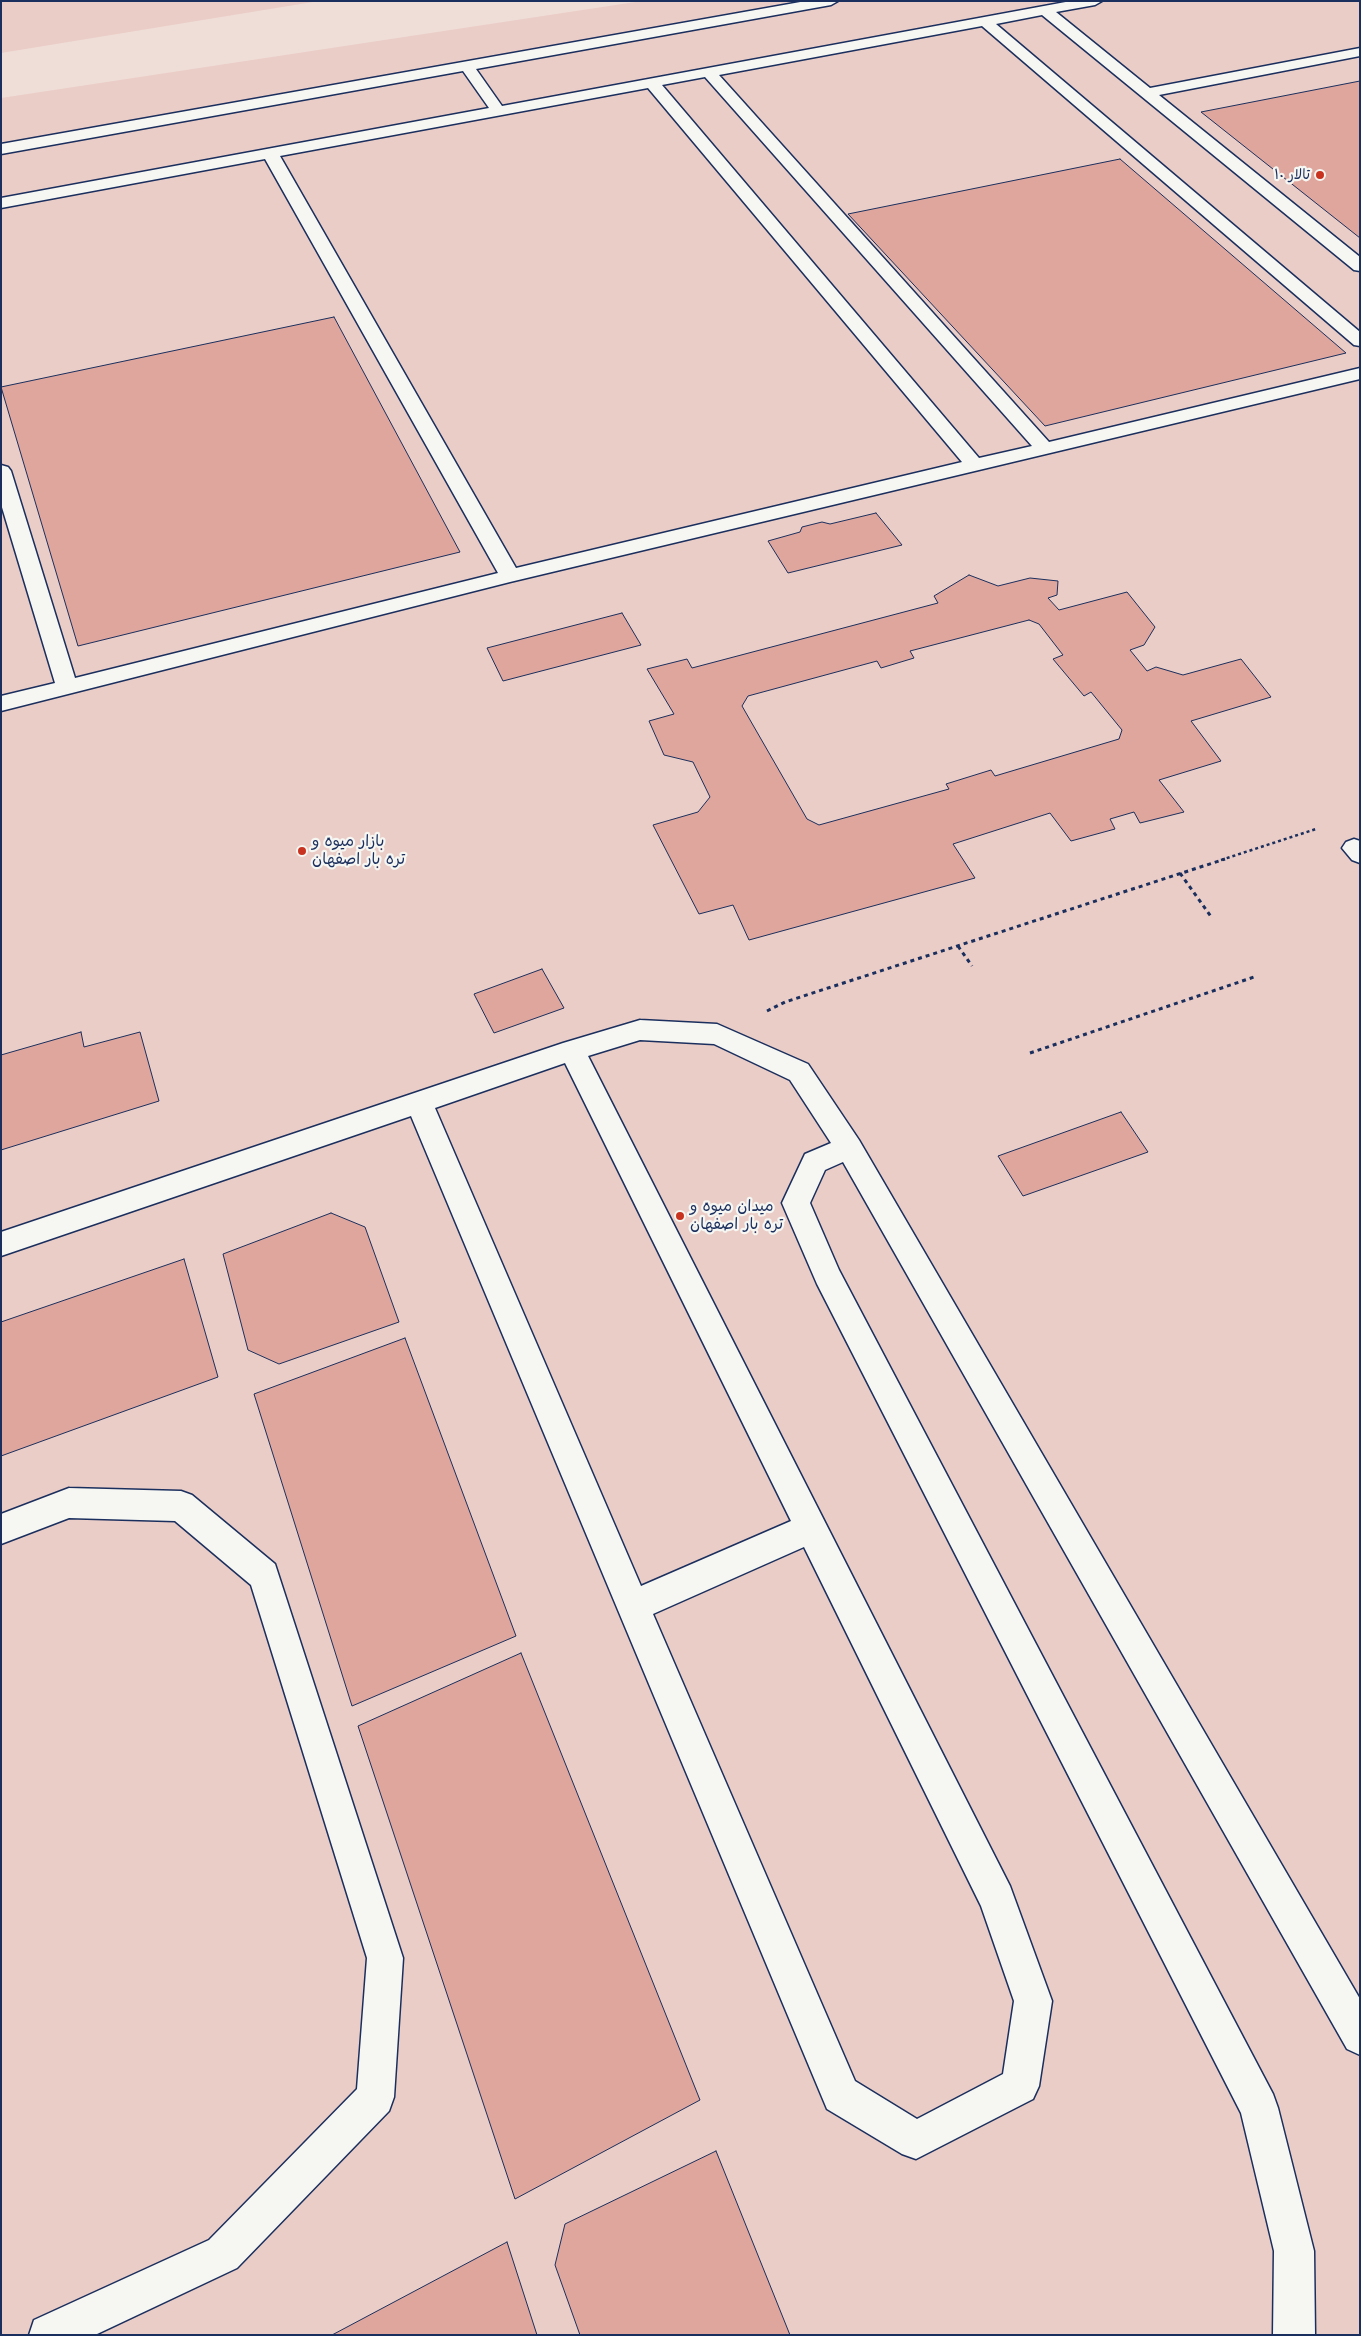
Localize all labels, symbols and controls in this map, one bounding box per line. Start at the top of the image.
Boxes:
place label: تالار ۱۰ [1274,167,1310,183]
marker: تالار ۱۰ [1314,169,1326,181]
place label: بازار میوه و تره بار اصفهان [312,832,405,870]
marker: بازار میوه و تره بار اصفهان [296,845,308,857]
place label: میدان میوه و تره بار اصفهان [690,1197,783,1235]
marker: میدان میوه و تره بار اصفهان [674,1210,686,1222]

